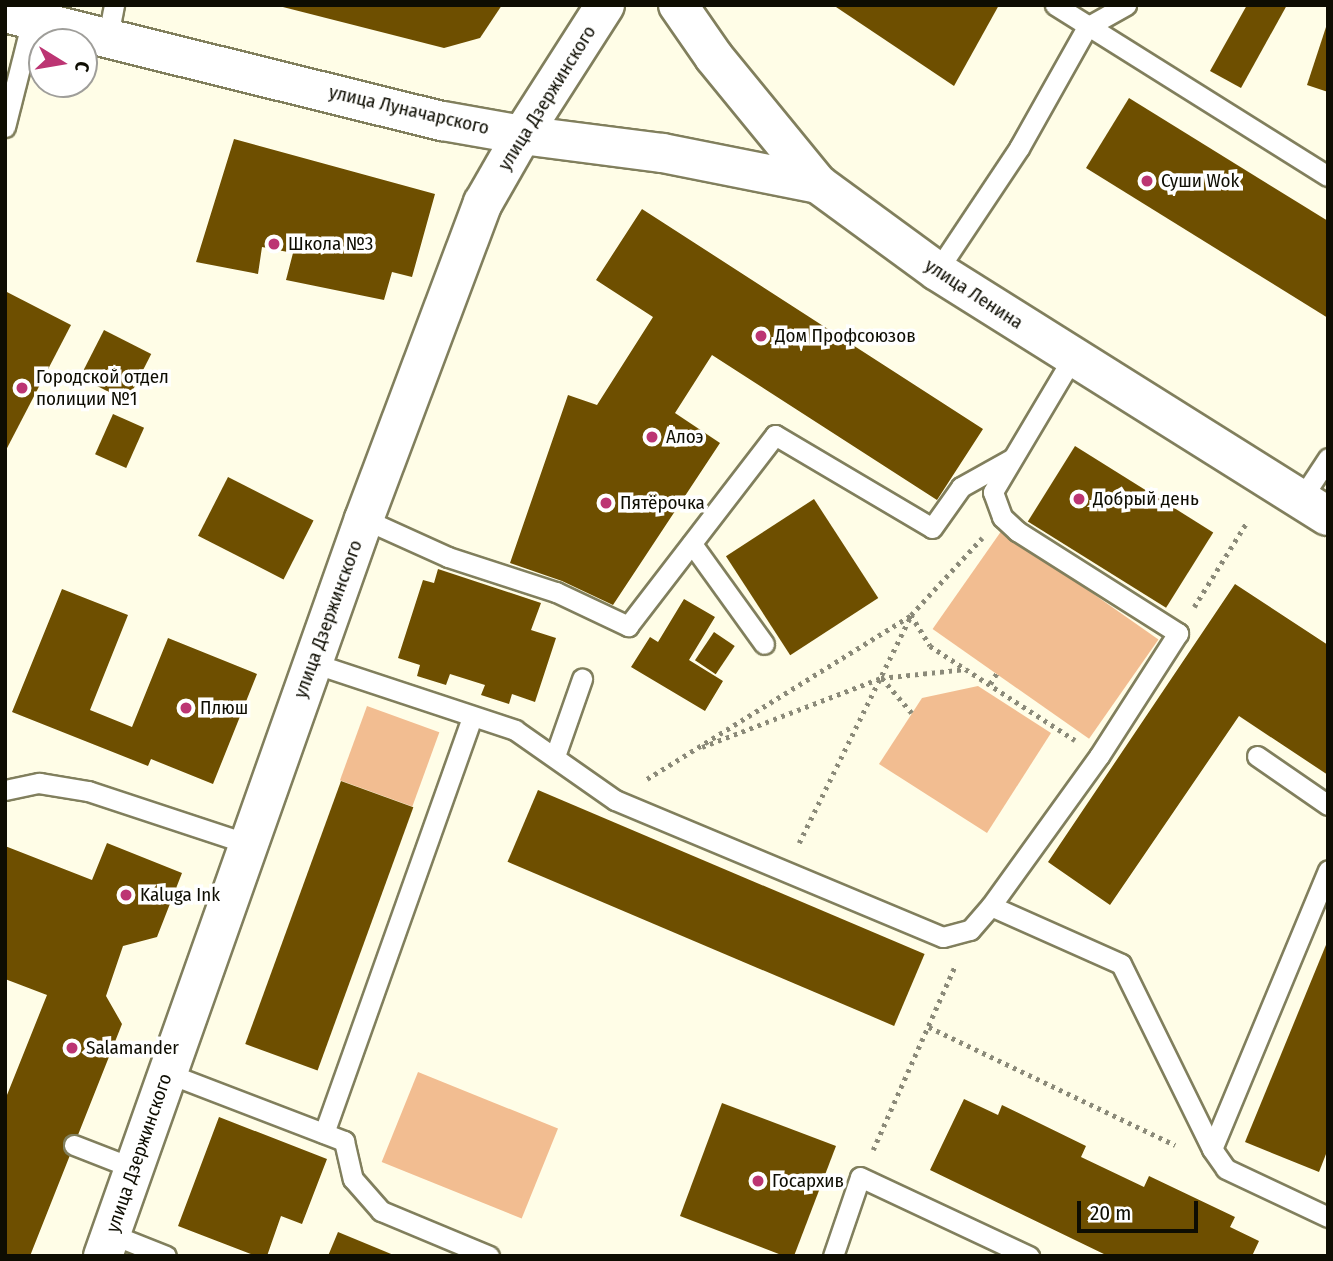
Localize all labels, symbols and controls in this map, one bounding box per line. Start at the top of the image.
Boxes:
street label: улица Дзержинского [493,21,601,175]
north arrow [28,28,98,98]
text: С [70,60,94,74]
street label: улица Луначарского [327,80,491,140]
place label: Суши Wok [1161,170,1239,192]
marker: Суши Wok [1139,173,1155,189]
place label: Школа №3 [288,233,373,255]
marker: Школа №3 [266,236,282,252]
street label: улица Ленина [921,254,1027,334]
place label: Дом Профсоюзов [775,325,916,347]
marker: Дом Профсоюзов [753,328,769,344]
place label: Городской отдел полиции №1 [36,366,169,410]
marker: Городской отдел полиции №1 [14,380,30,396]
place label: Алоэ [666,426,704,448]
marker: Алоэ [644,429,660,445]
place label: Добрый день [1093,488,1199,510]
marker: Добрый день [1071,491,1087,507]
place label: Пятёрочка [620,492,705,514]
marker: Пятёрочка [598,495,614,511]
street label: улица Дзержинского [289,537,367,701]
place label: Плюш [200,697,248,719]
marker: Плюш [178,700,194,716]
place label: Kaluga Ink [140,884,220,906]
marker: Kaluga Ink [118,887,134,903]
place label: Salamander [86,1037,179,1059]
marker: Salamander [64,1040,80,1056]
street label: улица Дзержинского [101,1071,177,1235]
place label: Госархив [772,1170,844,1192]
marker: Госархив [750,1173,766,1189]
scale bar [1081,1188,1202,1232]
text: 20 m [1090,1200,1131,1226]

